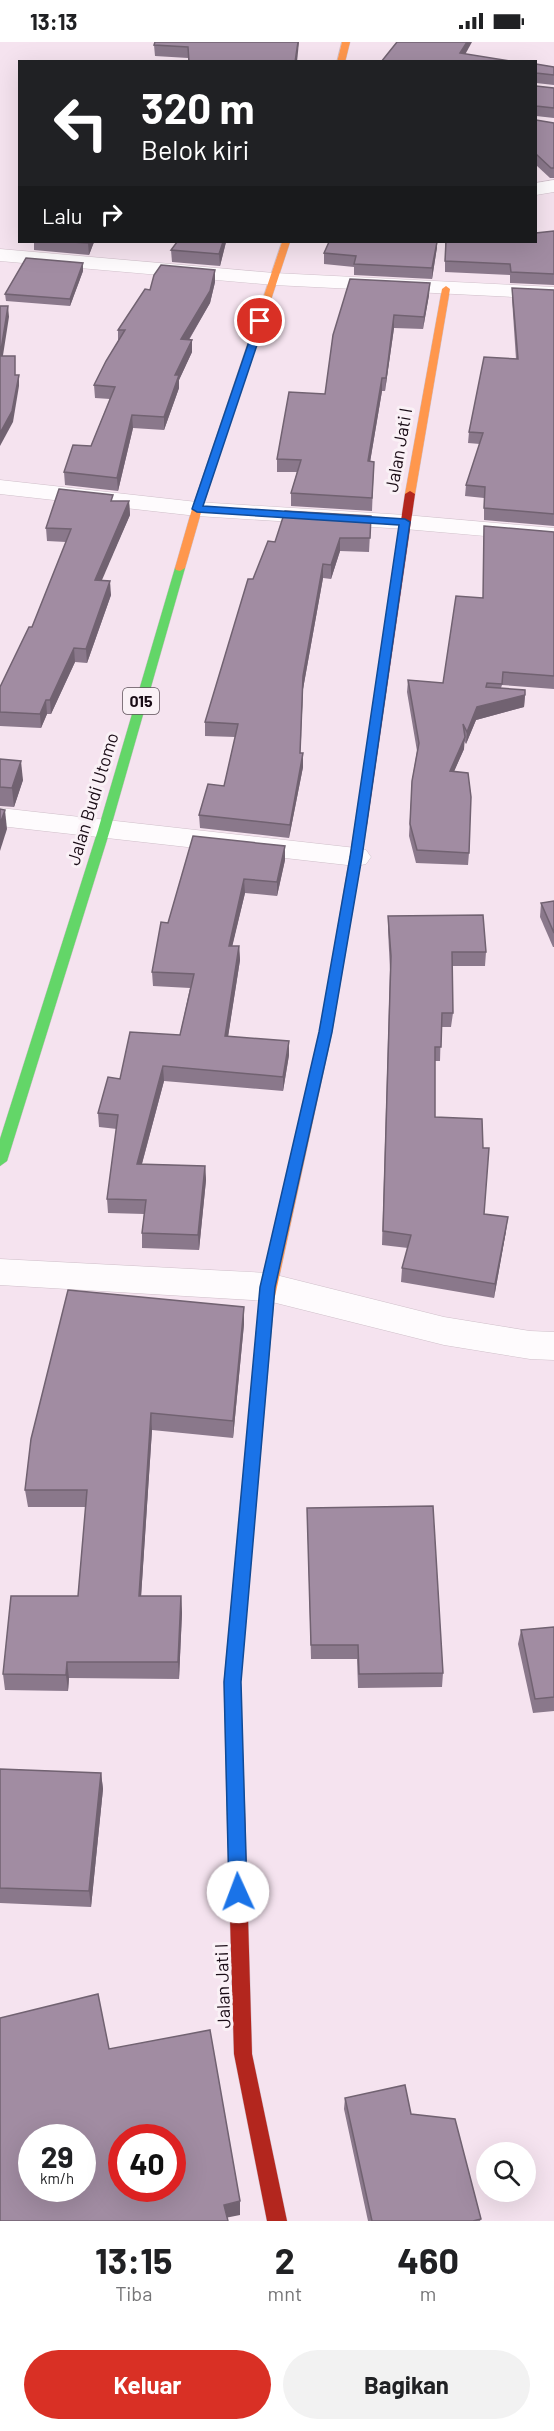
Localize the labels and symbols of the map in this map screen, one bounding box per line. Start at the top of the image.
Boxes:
pin [234,295,285,346]
street label: Jalan Jati I [380,406,416,494]
road number: 015 [123,688,159,714]
street label: Jalan Budi Utomo [61,730,123,868]
position arrow [206,1860,270,1924]
street label: Jalan Jati I [210,1943,234,2029]
speed limit sign: 40 [108,2124,186,2202]

